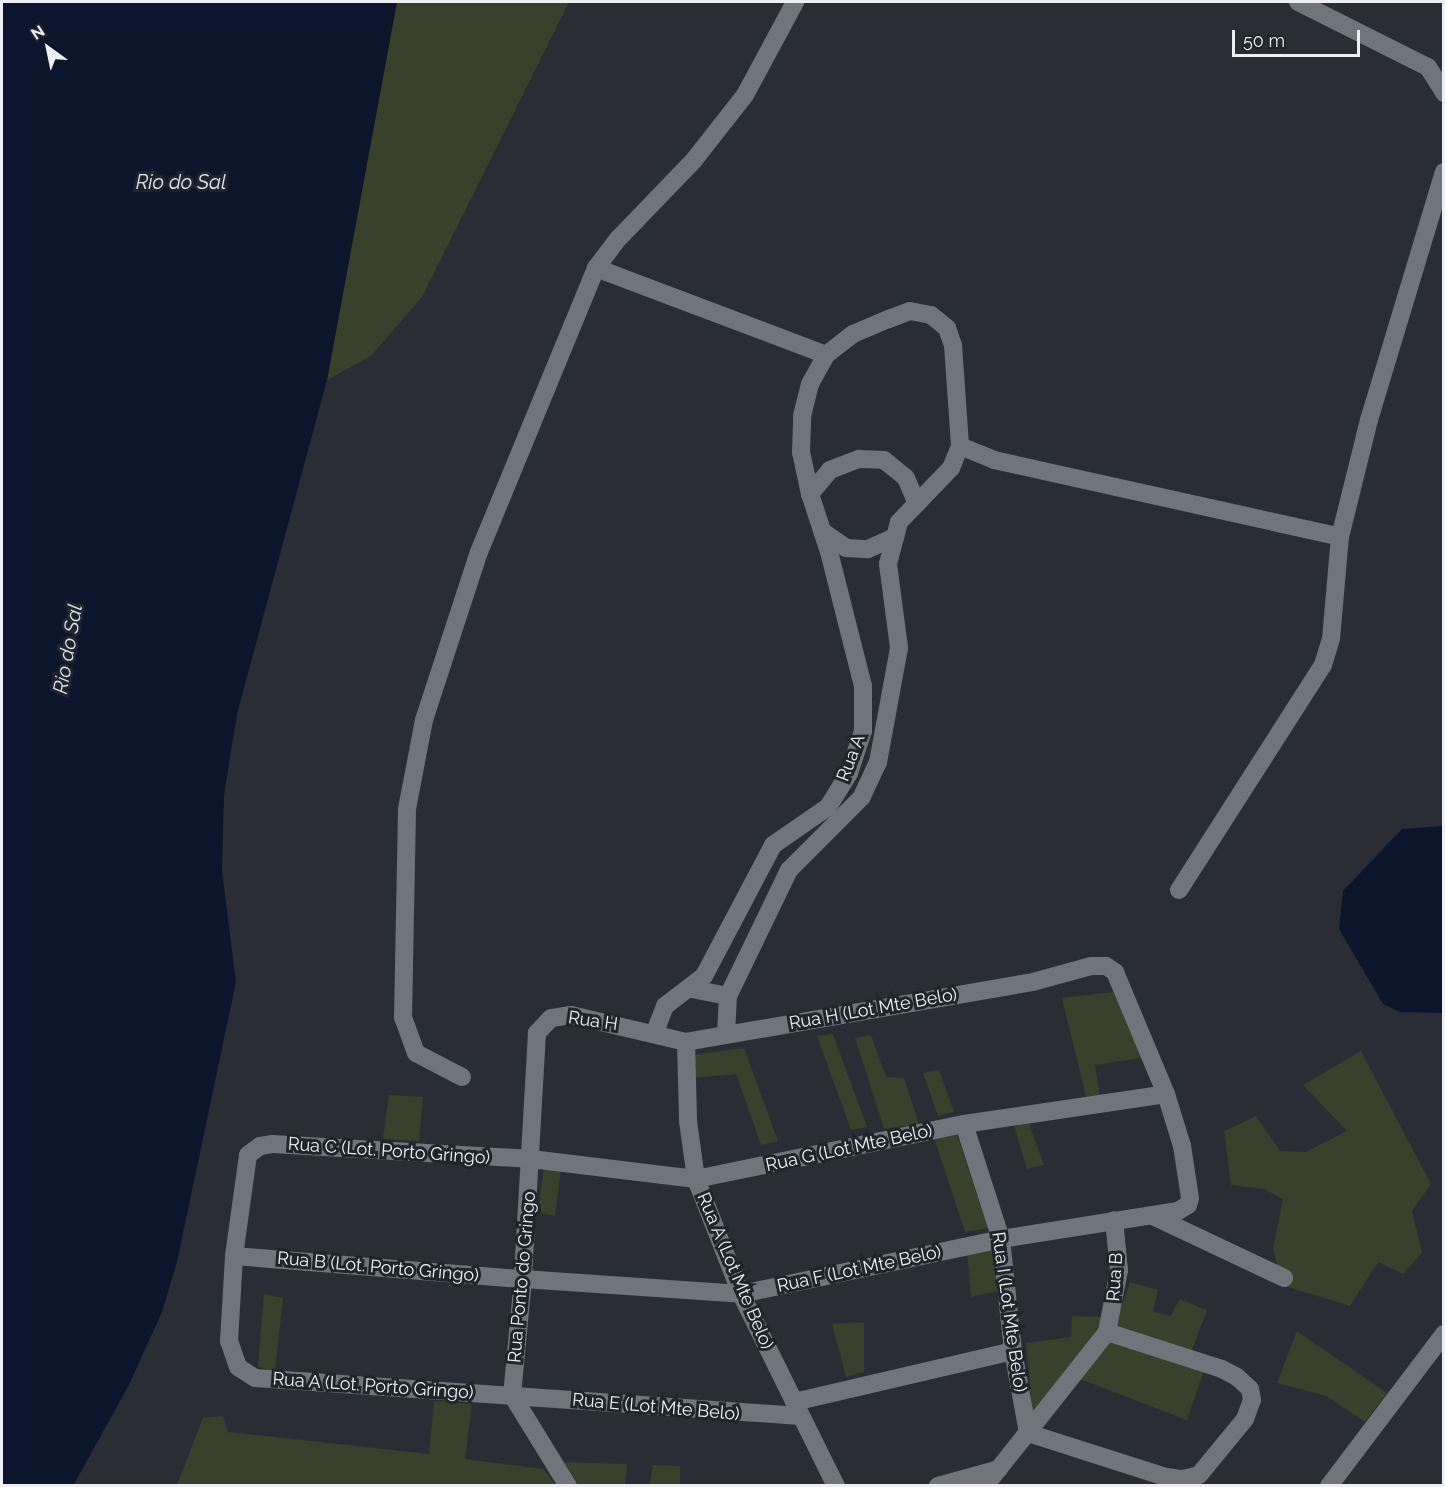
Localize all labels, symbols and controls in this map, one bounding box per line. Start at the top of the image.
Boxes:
north arrow [18,18,78,78]
scale bar [1235,18,1362,56]
text: N [28,21,48,44]
text: 50 m [1243,30,1285,51]
water label: Rio do Sal [136,170,226,194]
water label: Rio do Sal [48,602,88,696]
street label: Rua A [832,731,870,785]
street label: Rua H (Lot Mte Belo) [787,984,959,1034]
street label: Rua H [567,1007,619,1035]
street label: Rua G (Lot Mte Belo) [764,1120,934,1176]
street label: Rua C (Lot. Porto Gringo) [287,1133,491,1169]
street label: Rua A (Lot Mte Belo) [692,1189,778,1353]
street label: Rua Ponto do Gringo [504,1190,540,1364]
street label: Rua I (Lot Mte Belo) [987,1231,1031,1393]
street label: Rua F (Lot Mte Belo) [775,1241,943,1297]
street label: Rua B (Lot. Porto Gringo) [276,1247,480,1287]
street label: Rua B [1103,1252,1127,1302]
street label: Rua A (Lot. Porto Gringo) [271,1368,475,1404]
street label: Rua E (Lot Mte Belo) [571,1389,741,1425]

